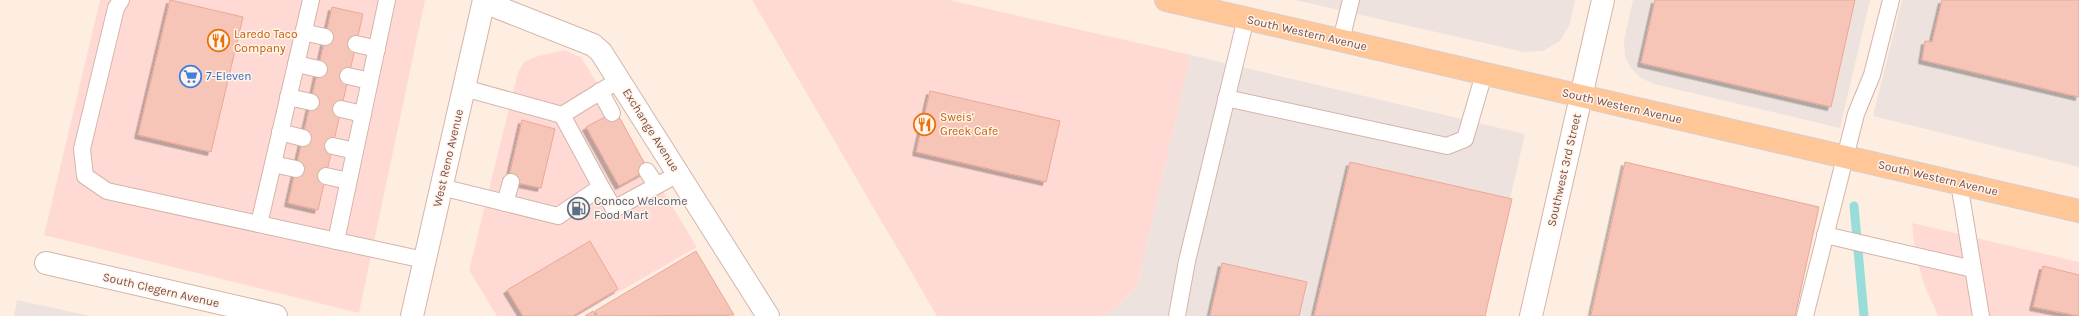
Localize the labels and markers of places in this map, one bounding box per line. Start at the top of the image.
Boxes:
place label: Laredo Taco Company [234,27,298,55]
restaurant icon: Laredo Taco Company [206,28,232,54]
supermarket icon: 7-Eleven [177,63,203,89]
place label: 7-Eleven [206,69,252,83]
place label: Sweis' Greek Cafe [940,110,998,138]
restaurant icon: Sweis' Greek Cafe [912,111,938,137]
place label: Conoco Welcome Food Mart [594,194,687,222]
fuel station icon: Conoco Welcome Food Mart [565,195,591,221]

